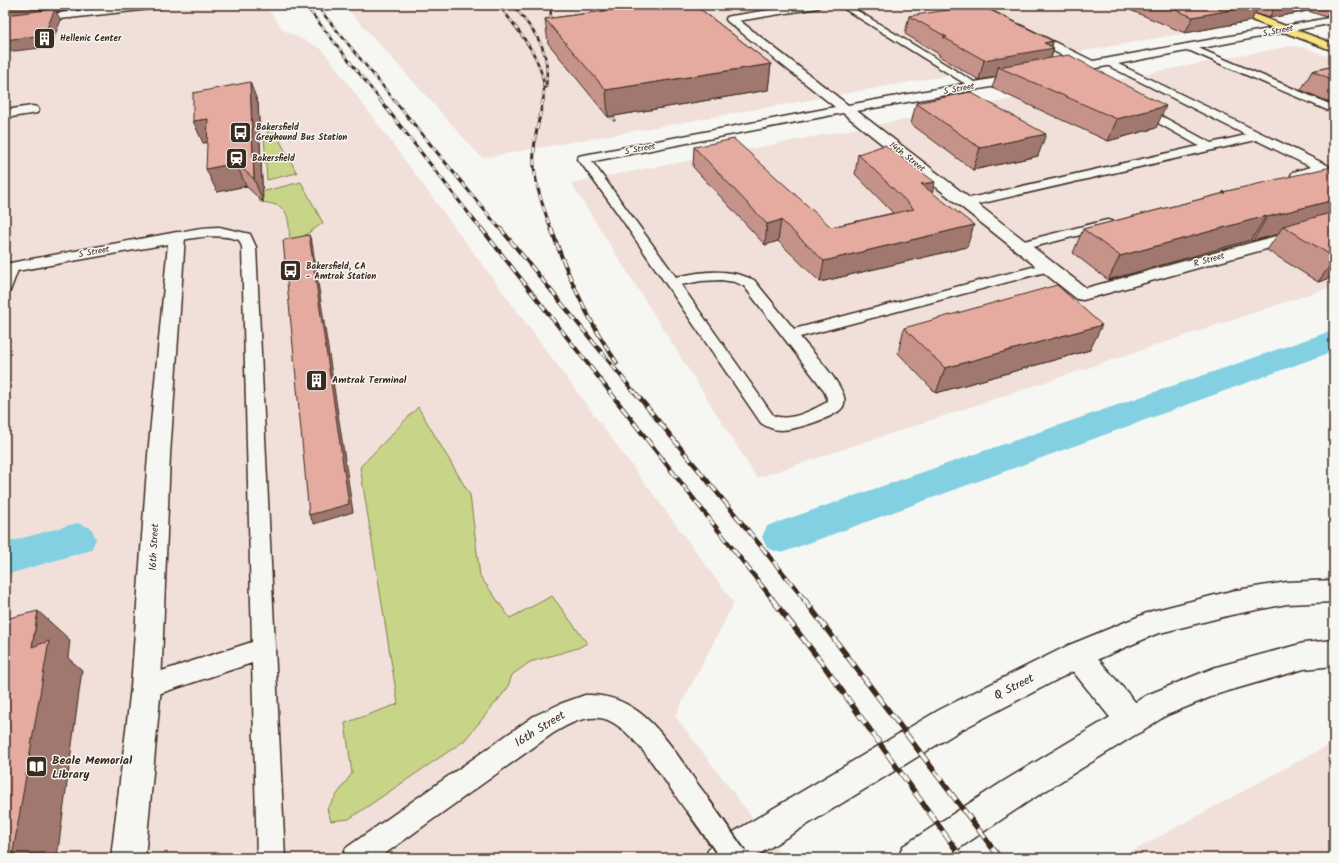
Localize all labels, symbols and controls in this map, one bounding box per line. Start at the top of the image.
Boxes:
street label: S Street [1261,21,1295,41]
building icon: Hellenic Center [32,25,58,51]
place label: Hellenic Center [60,31,122,46]
street label: S Street [942,79,976,99]
bus stop icon: Bakersfield Greyhound Bus Station [228,119,254,145]
place label: Bakersfield Greyhound Bus Station [256,120,347,145]
street label: 14th Street [886,138,929,176]
street label: S Street [623,139,657,159]
station icon: Bakersfield [223,145,249,171]
place label: Bakersfield [252,151,295,166]
street label: S Street [77,242,111,262]
street label: R Street [1192,248,1227,272]
bus stop icon: Bakersfield, CA - Amtrak Station [278,258,304,284]
place label: Bakersfield, CA - Amtrak Station [306,259,376,284]
building icon: Amtrak Terminal [303,367,329,393]
place label: Amtrak Terminal [332,372,407,388]
street label: 16th Street [145,523,163,571]
street label: Q Street [991,669,1038,705]
street label: 16th Street [511,706,569,752]
place label: Beale Memorial Library [52,751,133,784]
library icon: Beale Memorial Library [24,754,50,780]

